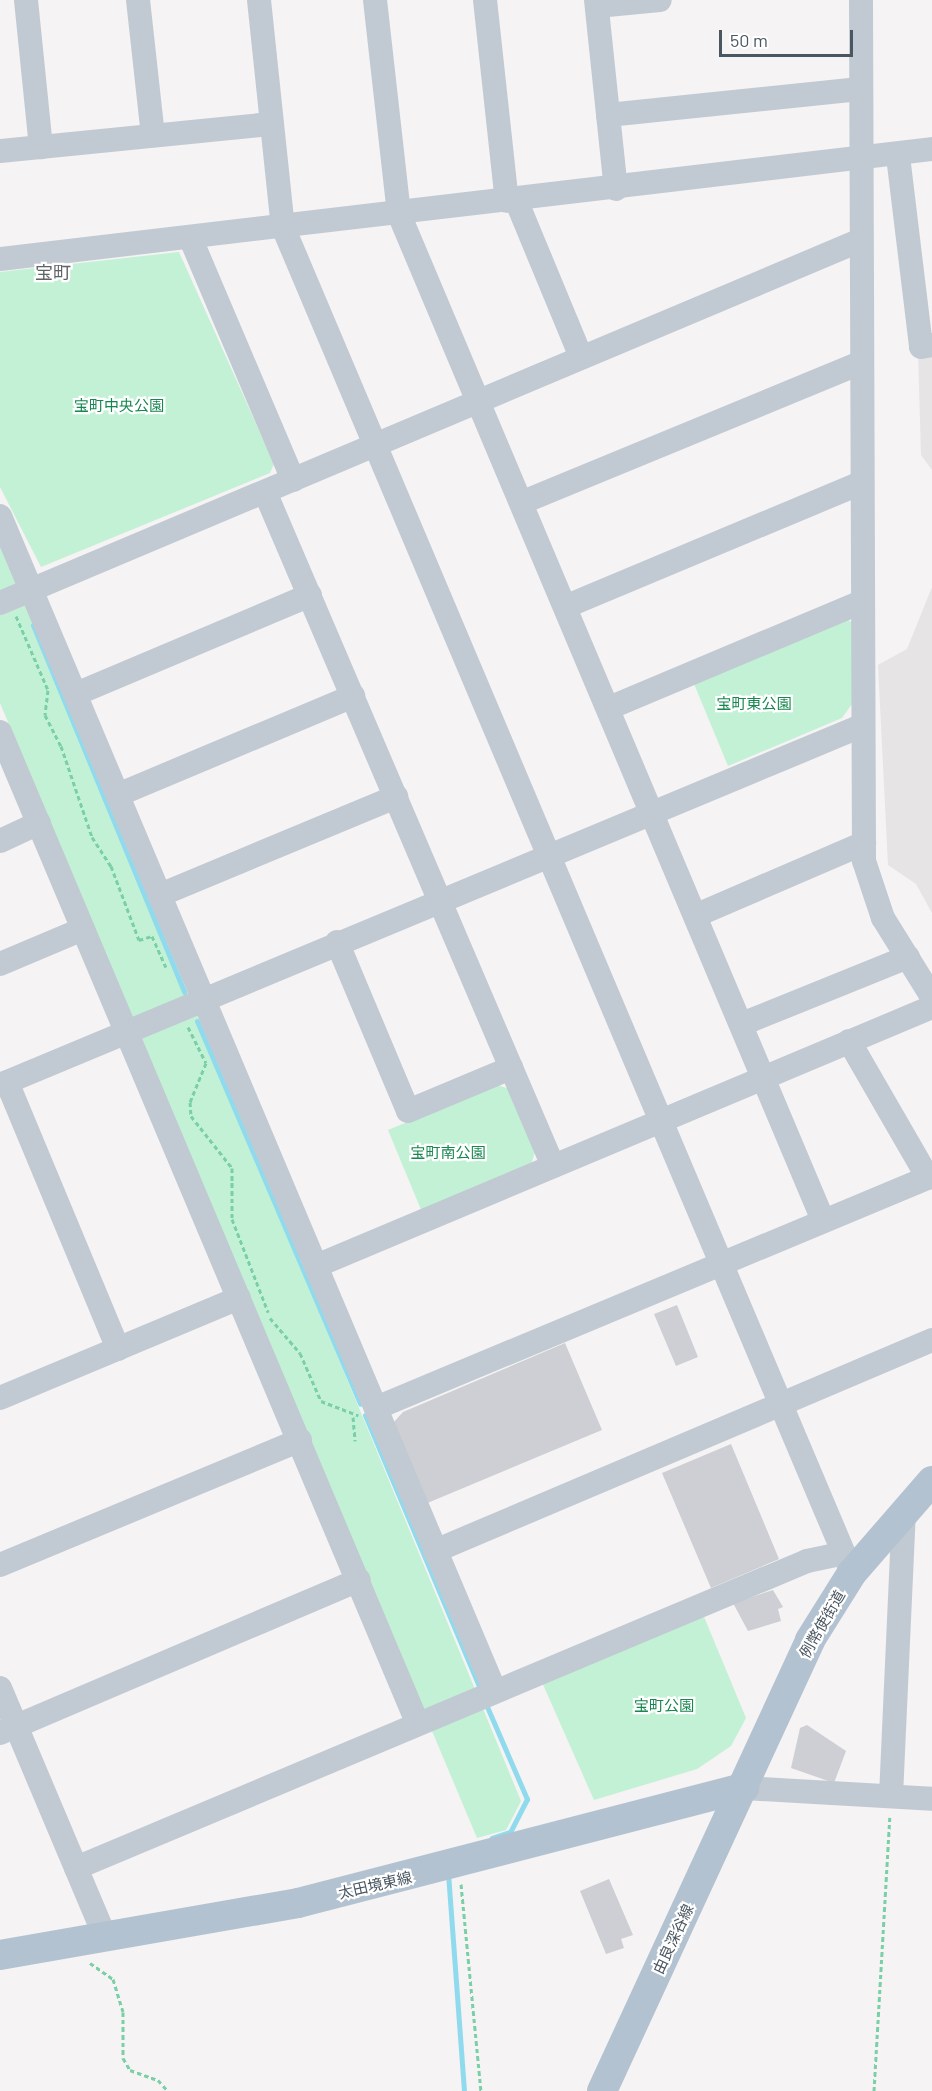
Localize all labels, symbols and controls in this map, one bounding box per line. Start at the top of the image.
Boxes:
scale bar [722,18,856,56]
text: 50 m [730,29,768,51]
district label: 宝町 [35,261,71,283]
park label: 宝町中央公園 [74,397,164,415]
park label: 宝町東公園 [717,695,791,713]
park label: 宝町南公園 [411,1144,485,1162]
street label: 例幣使街道 [795,1587,849,1661]
park label: 宝町公園 [634,1697,694,1715]
street label: 太田境東線 [336,1868,414,1902]
street label: 由良深谷線 [649,1901,697,1977]

